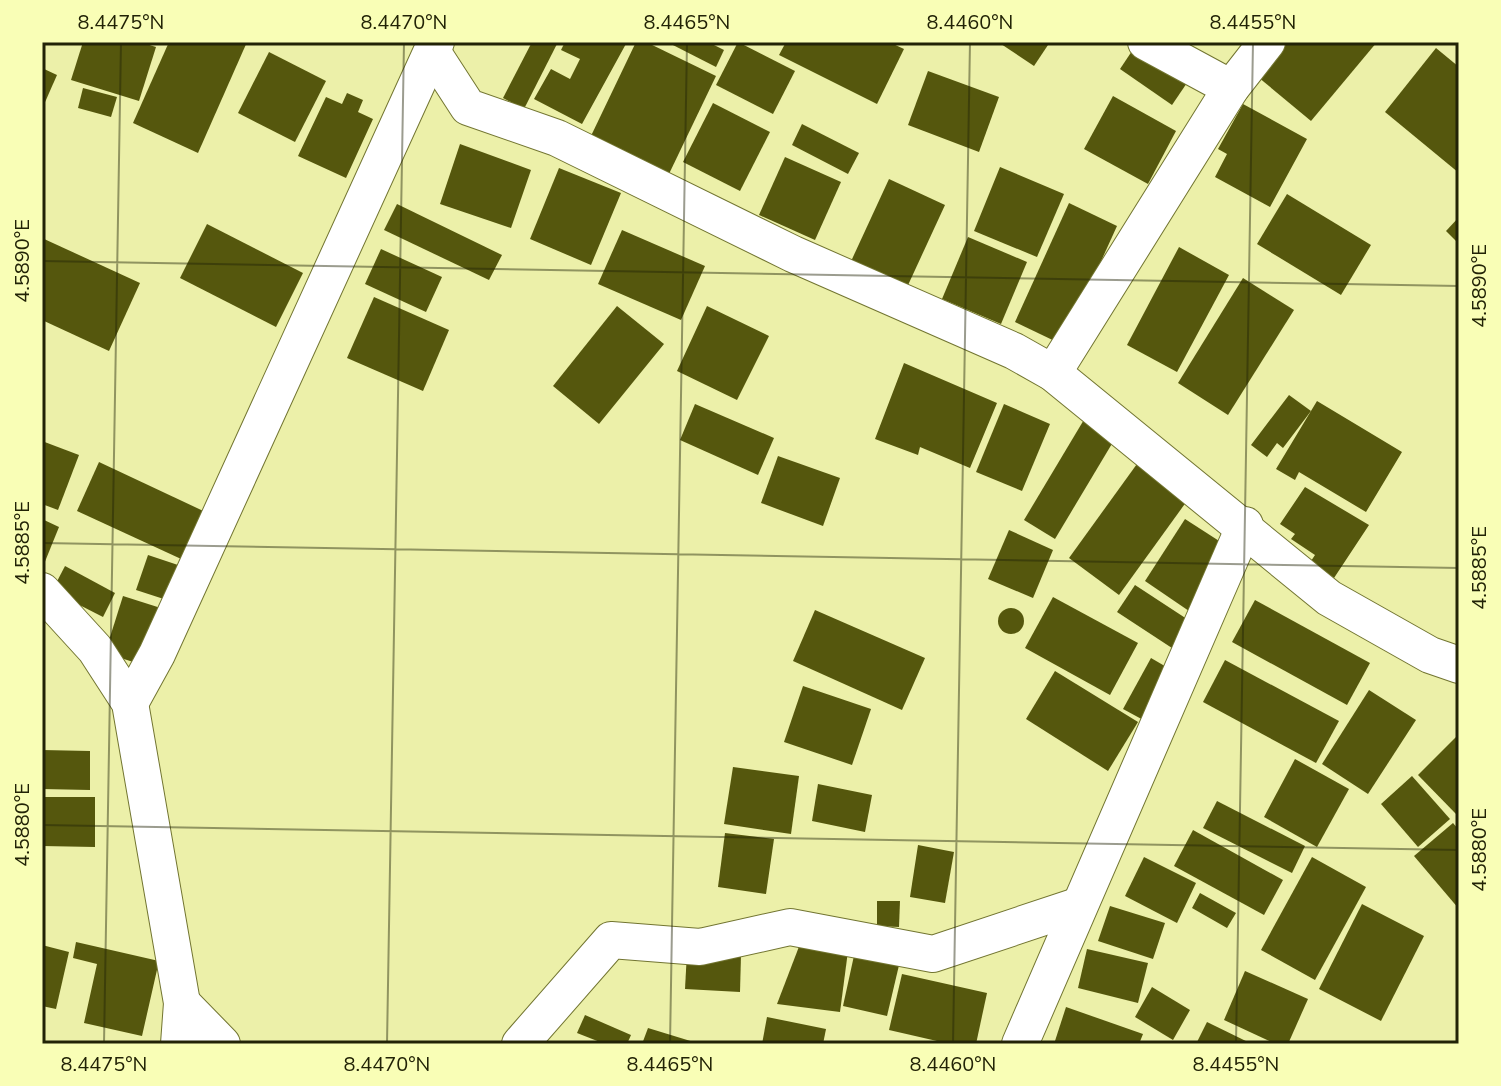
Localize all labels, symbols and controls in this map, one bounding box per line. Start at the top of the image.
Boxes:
text: 8.4475°N [78,9,164,36]
text: 8.4470°N [361,9,447,36]
text: 8.4465°N [644,9,730,36]
text: 8.4460°N [927,9,1013,36]
text: 8.4455°N [1210,9,1296,36]
text: 4.5890°E [9,219,36,303]
text: 4.5890°E [1466,244,1493,328]
text: 4.5885°E [9,501,36,585]
text: 4.5885°E [1466,526,1493,610]
text: 4.5880°E [9,783,36,867]
text: 4.5880°E [1466,808,1493,892]
text: 8.4475°N [61,1051,147,1078]
text: 8.4470°N [344,1051,430,1078]
text: 8.4465°N [627,1051,713,1078]
text: 8.4460°N [910,1051,996,1078]
text: 8.4455°N [1193,1051,1279,1078]

